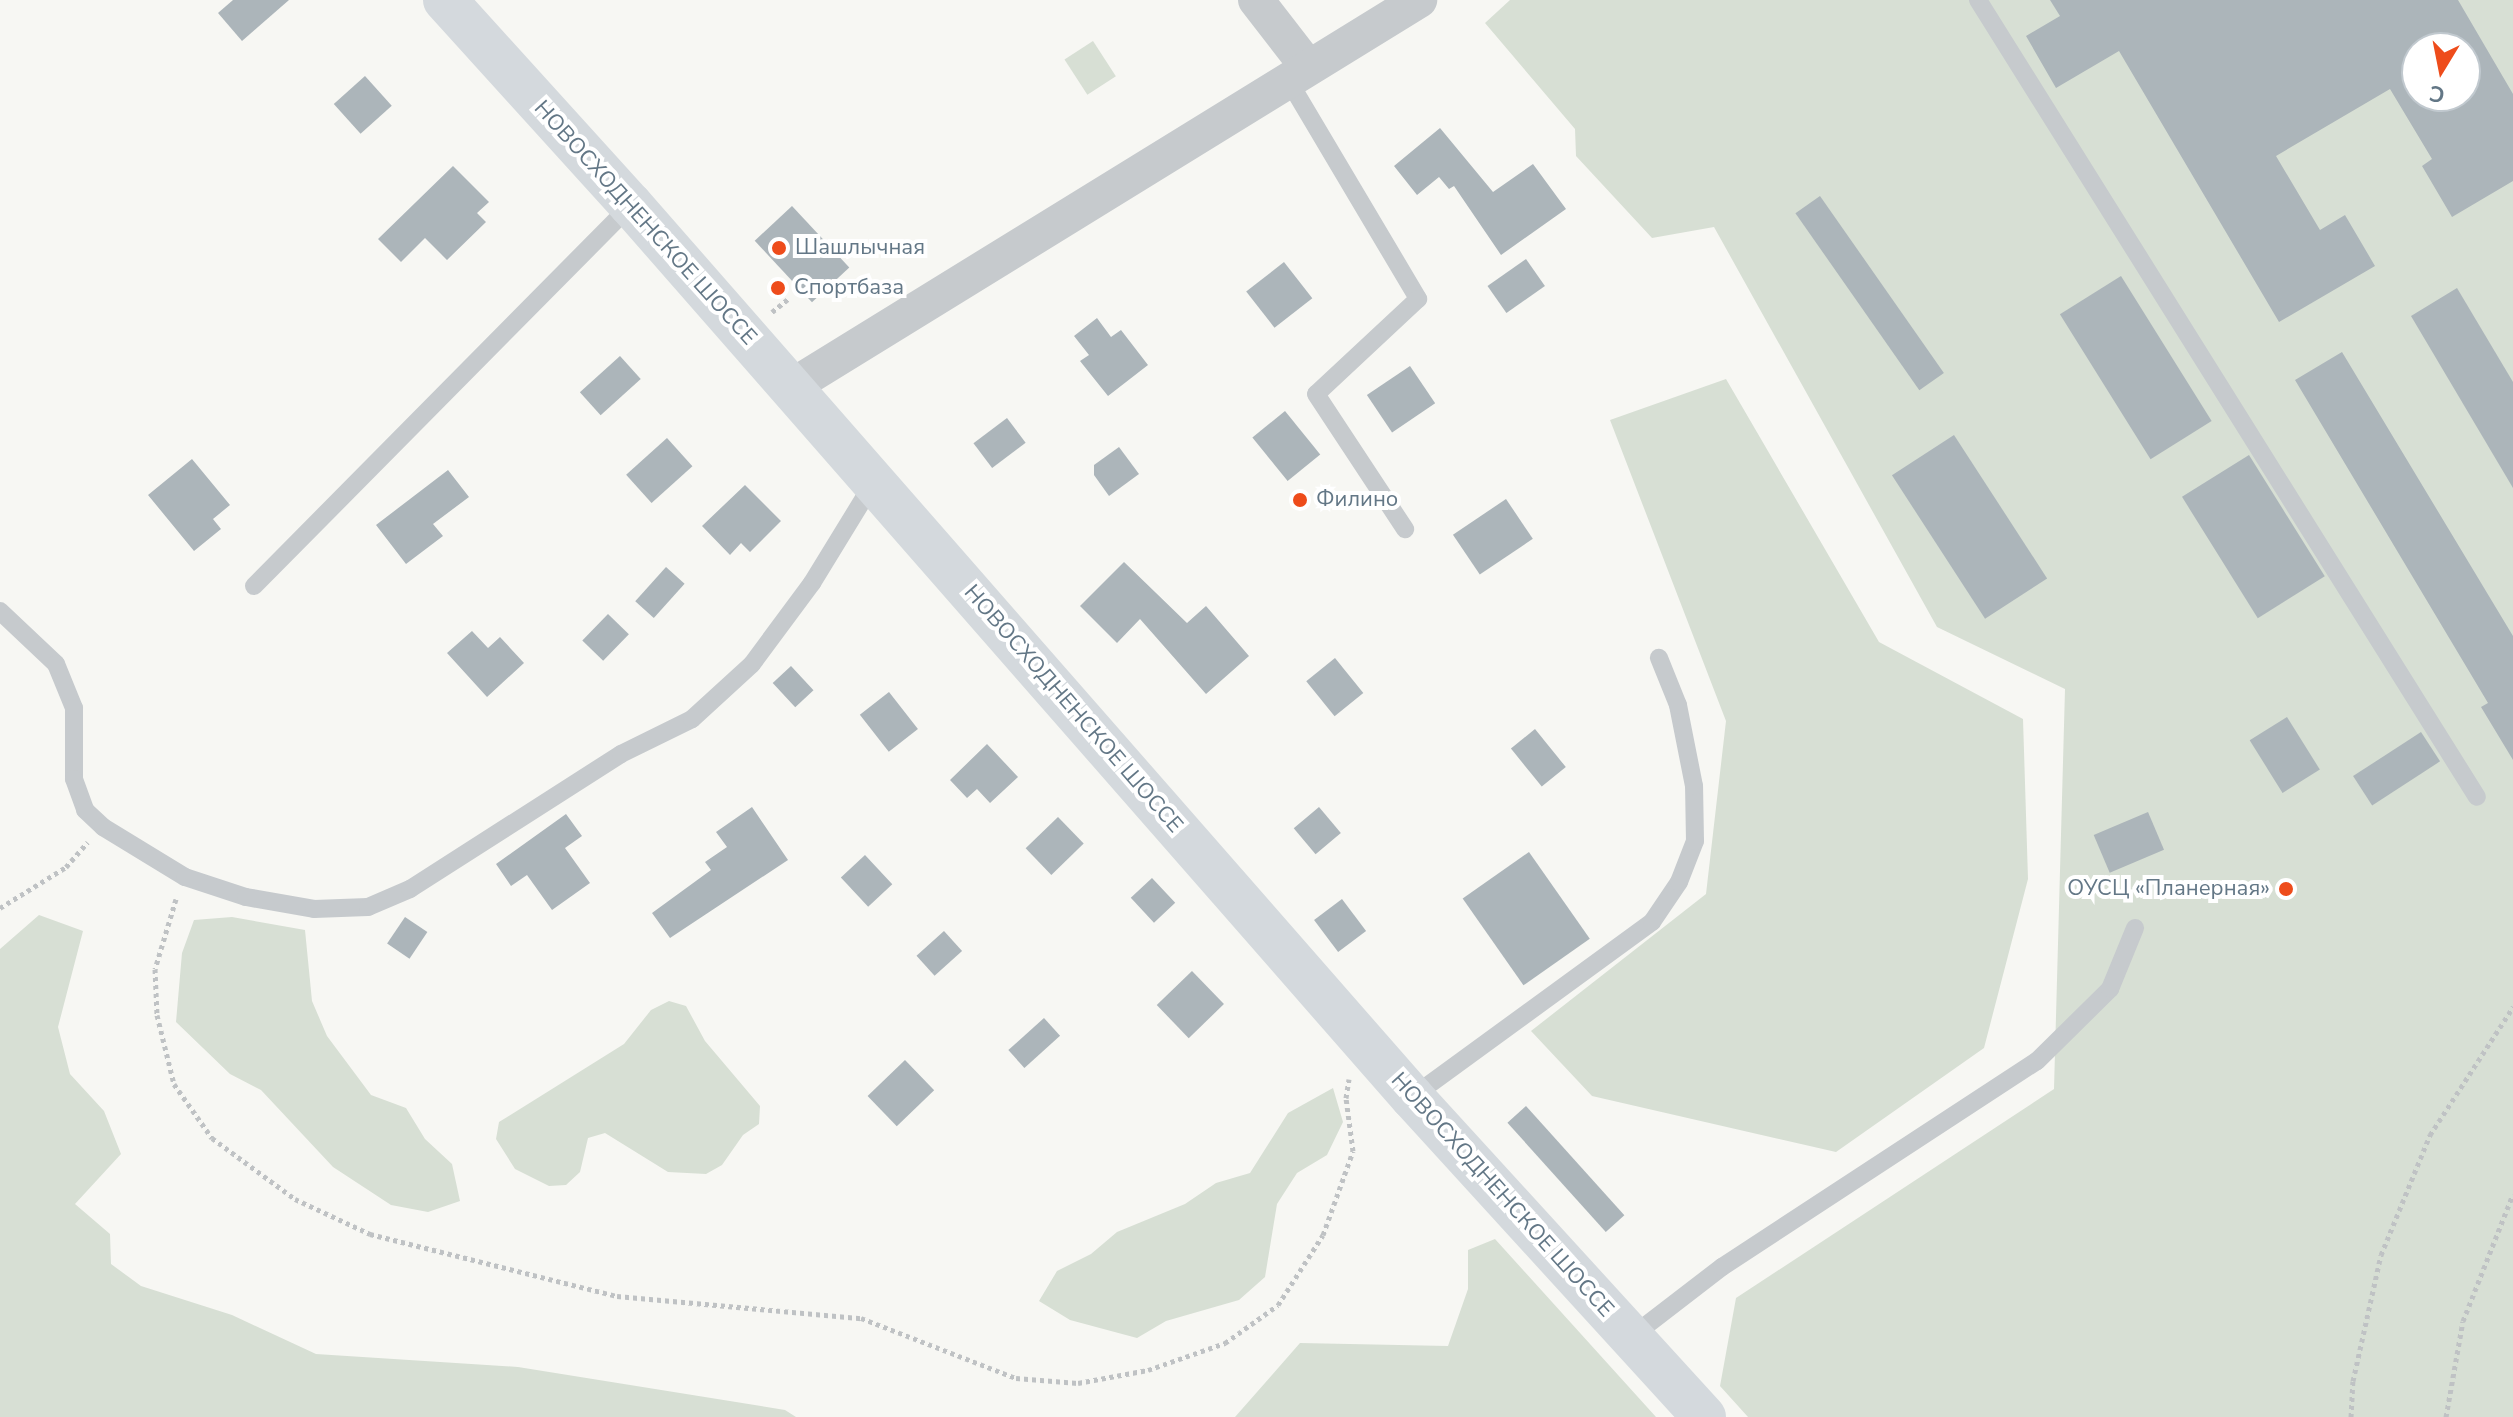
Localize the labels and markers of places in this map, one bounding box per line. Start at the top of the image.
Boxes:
place label: Шашлычная [795,235,925,261]
marker: Шашлычная [770,239,788,257]
place label: Спортбаза [794,275,904,301]
marker: Спортбаза [769,279,787,297]
place label: Филино [1316,487,1398,513]
marker: Филино [1291,491,1309,509]
place label: ОУСЦ «Планерная» [2067,876,2270,902]
marker: ОУСЦ «Планерная» [2277,880,2295,898]

